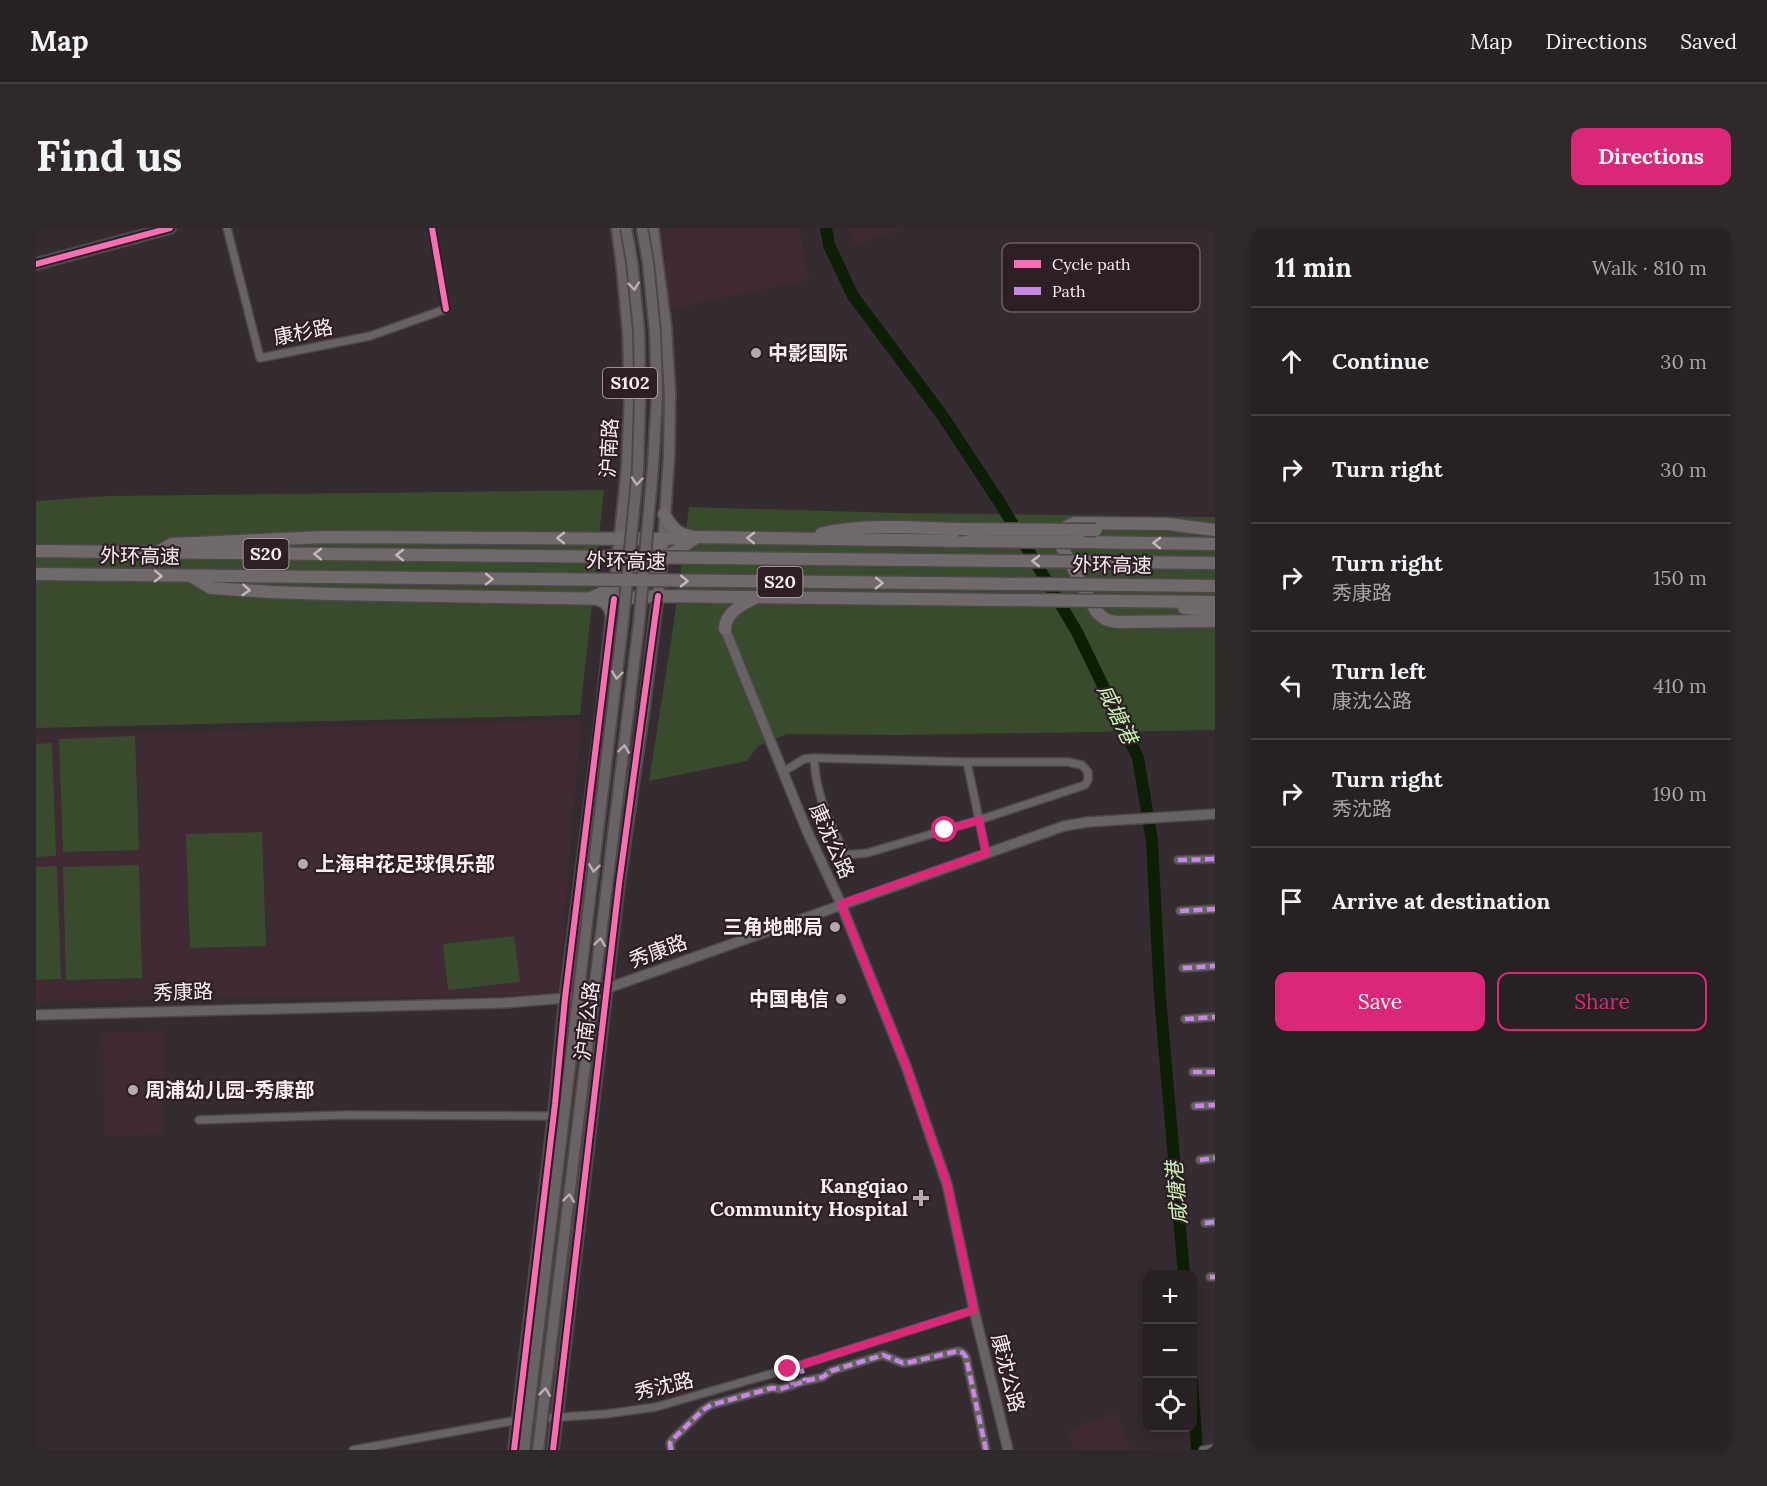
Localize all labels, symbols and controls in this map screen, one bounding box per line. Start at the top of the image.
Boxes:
text: Map [30,23,89,59]
text: Map [1470,28,1513,55]
text: Directions [1546,28,1647,55]
text: Saved [1680,28,1737,55]
button: Directions [1571,128,1731,185]
text: Find us [36,129,182,183]
legend [1002,243,1200,312]
text: 11 min [1275,251,1352,284]
text: Cycle path [1052,254,1131,274]
text: Walk · 810 m [1592,255,1707,280]
one-way arrow [627,281,640,290]
text: Path [1052,281,1086,301]
street label: 康杉路 [271,314,335,350]
place label: 中影国际 [768,340,848,365]
icon: ahead [1275,345,1308,378]
marker: 中影国际 [749,346,763,360]
text: Continue [1332,347,1429,375]
text: 30 m [1660,349,1707,374]
road number: S102 [603,368,657,398]
street label: 沪南路 [594,417,623,479]
icon: right [1275,453,1308,486]
text: Turn right [1332,455,1443,483]
text: 30 m [1660,457,1707,482]
one-way arrow [631,476,644,485]
one-way arrow [557,532,566,545]
one-way arrow [747,532,756,544]
one-way arrow [1152,536,1161,549]
road number: S20 [244,539,288,569]
street label: 外环高速 [100,542,180,569]
street label: 外环高速 [586,547,666,574]
one-way arrow [313,548,322,560]
one-way arrow [395,549,404,561]
text: Turn right [1332,549,1443,577]
street label: 外环高速 [1072,551,1152,578]
one-way arrow [1032,555,1041,567]
icon: right [1275,561,1308,594]
text: 150 m [1653,565,1707,590]
road number: S20 [758,567,802,597]
one-way arrow [153,569,162,582]
one-way arrow [485,573,494,585]
one-way arrow [680,575,689,587]
one-way arrow [875,576,884,589]
text: 秀康路 [1332,580,1392,605]
one-way arrow [241,583,250,596]
text: Turn left [1332,657,1426,685]
icon: left [1275,669,1308,702]
one-way arrow [611,670,624,679]
text: 410 m [1653,673,1707,698]
water label: 咸塘港 [1092,680,1145,751]
text: 康沈公路 [1332,688,1412,713]
one-way arrow [617,744,630,753]
text: Turn right [1332,765,1443,793]
icon: right [1275,777,1308,810]
text: 190 m [1653,781,1707,806]
text: 秀沈路 [1332,796,1392,821]
street label: 康沈公路 [805,799,860,882]
route start [931,816,957,842]
place label: 上海申花足球俱乐部 [315,851,495,876]
marker: 上海申花足球俱乐部 [296,857,310,871]
one-way arrow [588,864,600,873]
icon: arrive [1275,885,1308,918]
text: Arrive at destination [1332,887,1550,915]
place label: 三角地邮局 [723,914,823,939]
marker: 三角地邮局 [828,920,842,934]
street label: 秀康路 [625,929,690,973]
one-way arrow [593,938,606,947]
button: Save [1275,972,1485,1031]
button: Share [1497,972,1707,1031]
street label: 秀康路 [153,978,213,1005]
street label: 沪南公路 [569,980,604,1062]
place label: 中国电信 [749,986,829,1011]
marker: 中国电信 [834,992,848,1006]
place label: 周浦幼儿园-秀康部 [145,1077,314,1102]
marker: 周浦幼儿园-秀康部 [126,1083,140,1097]
water label: 咸塘港 [1160,1157,1193,1226]
place label: Kangqiao Community Hospital [710,1173,908,1221]
marker: Kangqiao Community Hospital [912,1189,930,1207]
one-way arrow [562,1194,574,1203]
map controls [1143,1270,1197,1432]
button: + [1143,1270,1197,1324]
button: − [1143,1324,1197,1378]
street label: 康沈公路 [987,1331,1030,1415]
route end [774,1355,800,1381]
street label: 秀沈路 [632,1367,696,1404]
button: locate [1143,1378,1197,1432]
one-way arrow [538,1387,550,1397]

